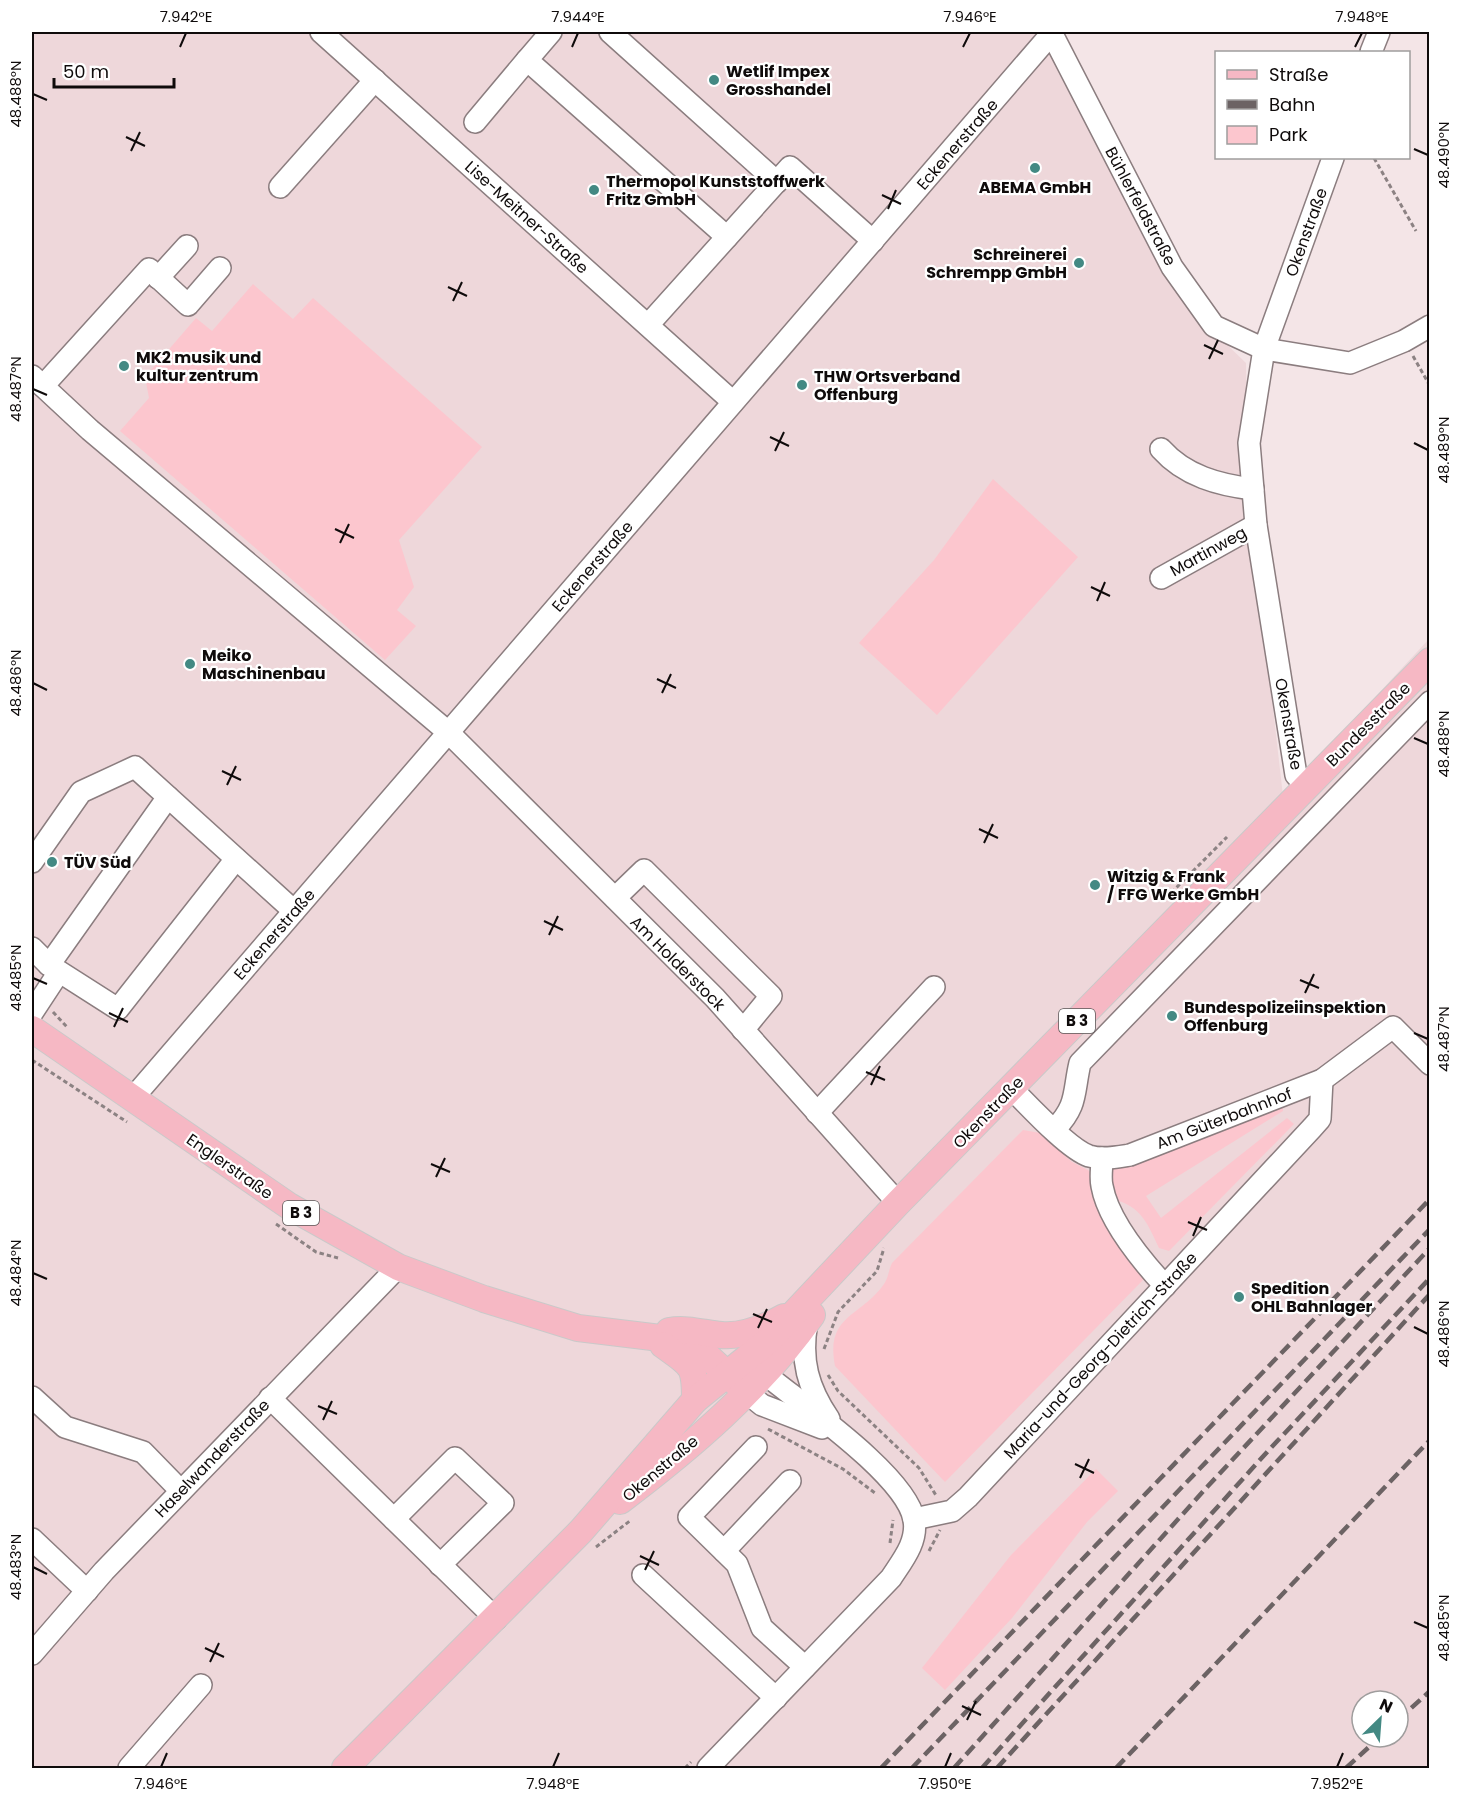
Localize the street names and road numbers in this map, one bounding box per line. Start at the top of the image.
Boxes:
street label: Eckenerstraße [911,94,1003,195]
street label: Bühlerfeldstraße [1099,143,1182,270]
street label: Lise-Meitner-Straße [460,156,594,279]
street label: Okenstraße [1280,185,1333,280]
street label: Eckenerstraße [546,516,638,617]
street label: Martinweg [1166,521,1251,582]
street label: Okenstraße [1269,676,1308,772]
street label: Bundesstraße [1321,677,1416,772]
street label: Eckenerstraße [228,884,320,985]
street label: Am Holderstock [625,911,731,1017]
road number: B 3 [1059,1009,1095,1033]
street label: Okenstraße [948,1071,1029,1154]
street label: Am Güterbahnhof [1153,1082,1295,1155]
street label: Englerstraße [182,1128,278,1205]
road number: B 3 [283,1201,319,1225]
street label: Maria-und-Georg-Dietrich-Straße [998,1247,1203,1464]
street label: Haselwanderstraße [150,1394,275,1523]
street label: Okenstraße [617,1430,703,1507]

